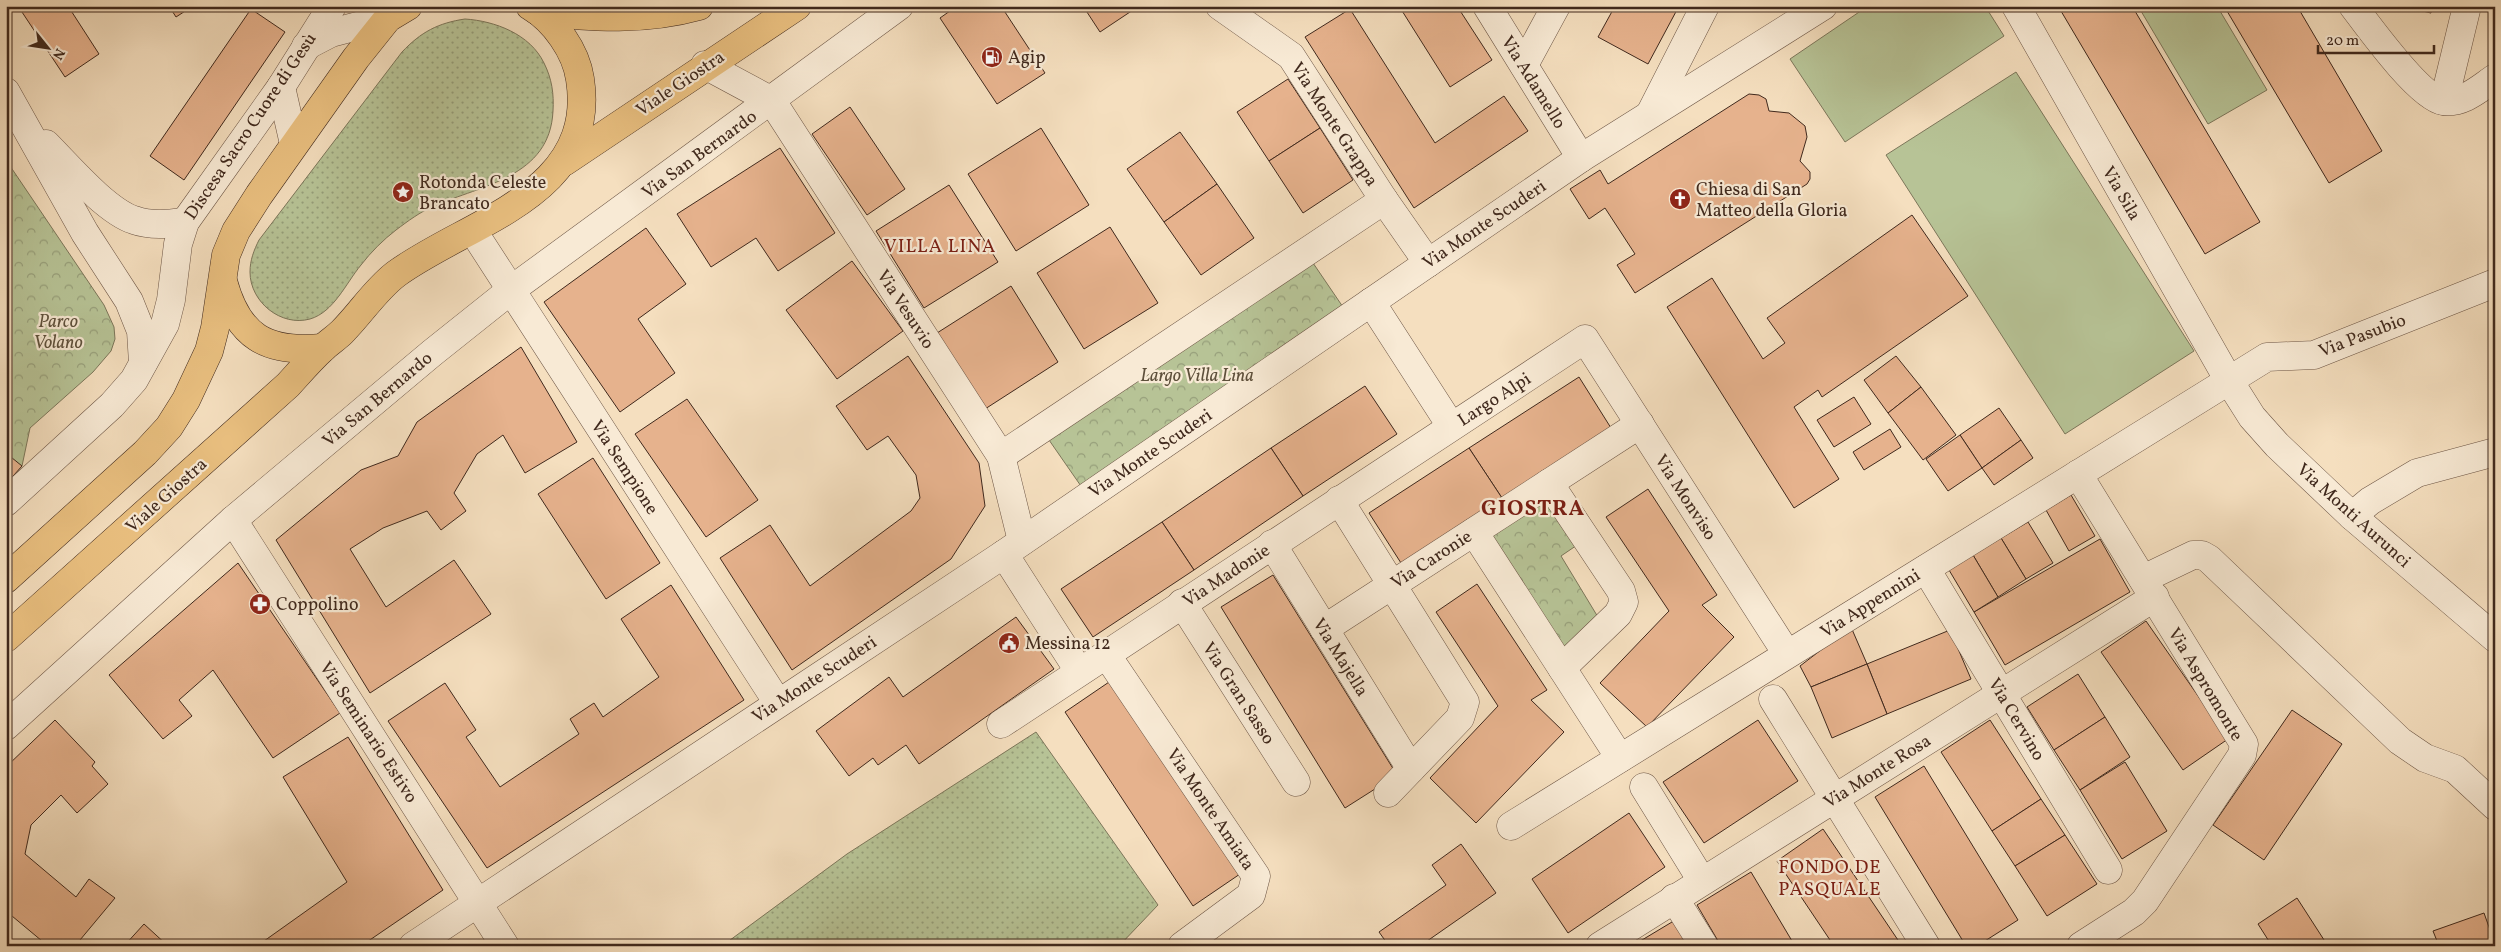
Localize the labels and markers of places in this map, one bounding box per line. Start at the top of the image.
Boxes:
fuel station icon: Agip [980,45,1004,69]
place label: Agip [1008,46,1046,71]
place label: Rotonda Celeste Brancato [419,171,546,217]
place label: Chiesa di San Matteo della Gloria [1696,178,1848,224]
place icon: Rotonda Celeste Brancato [391,180,415,204]
church icon: Chiesa di San Matteo della Gloria [1668,187,1692,211]
pharmacy icon: Coppolino [248,592,272,616]
place label: Coppolino [276,593,358,618]
public building icon: Messina 12 [997,631,1021,655]
place label: Messina 12 [1025,632,1111,657]

